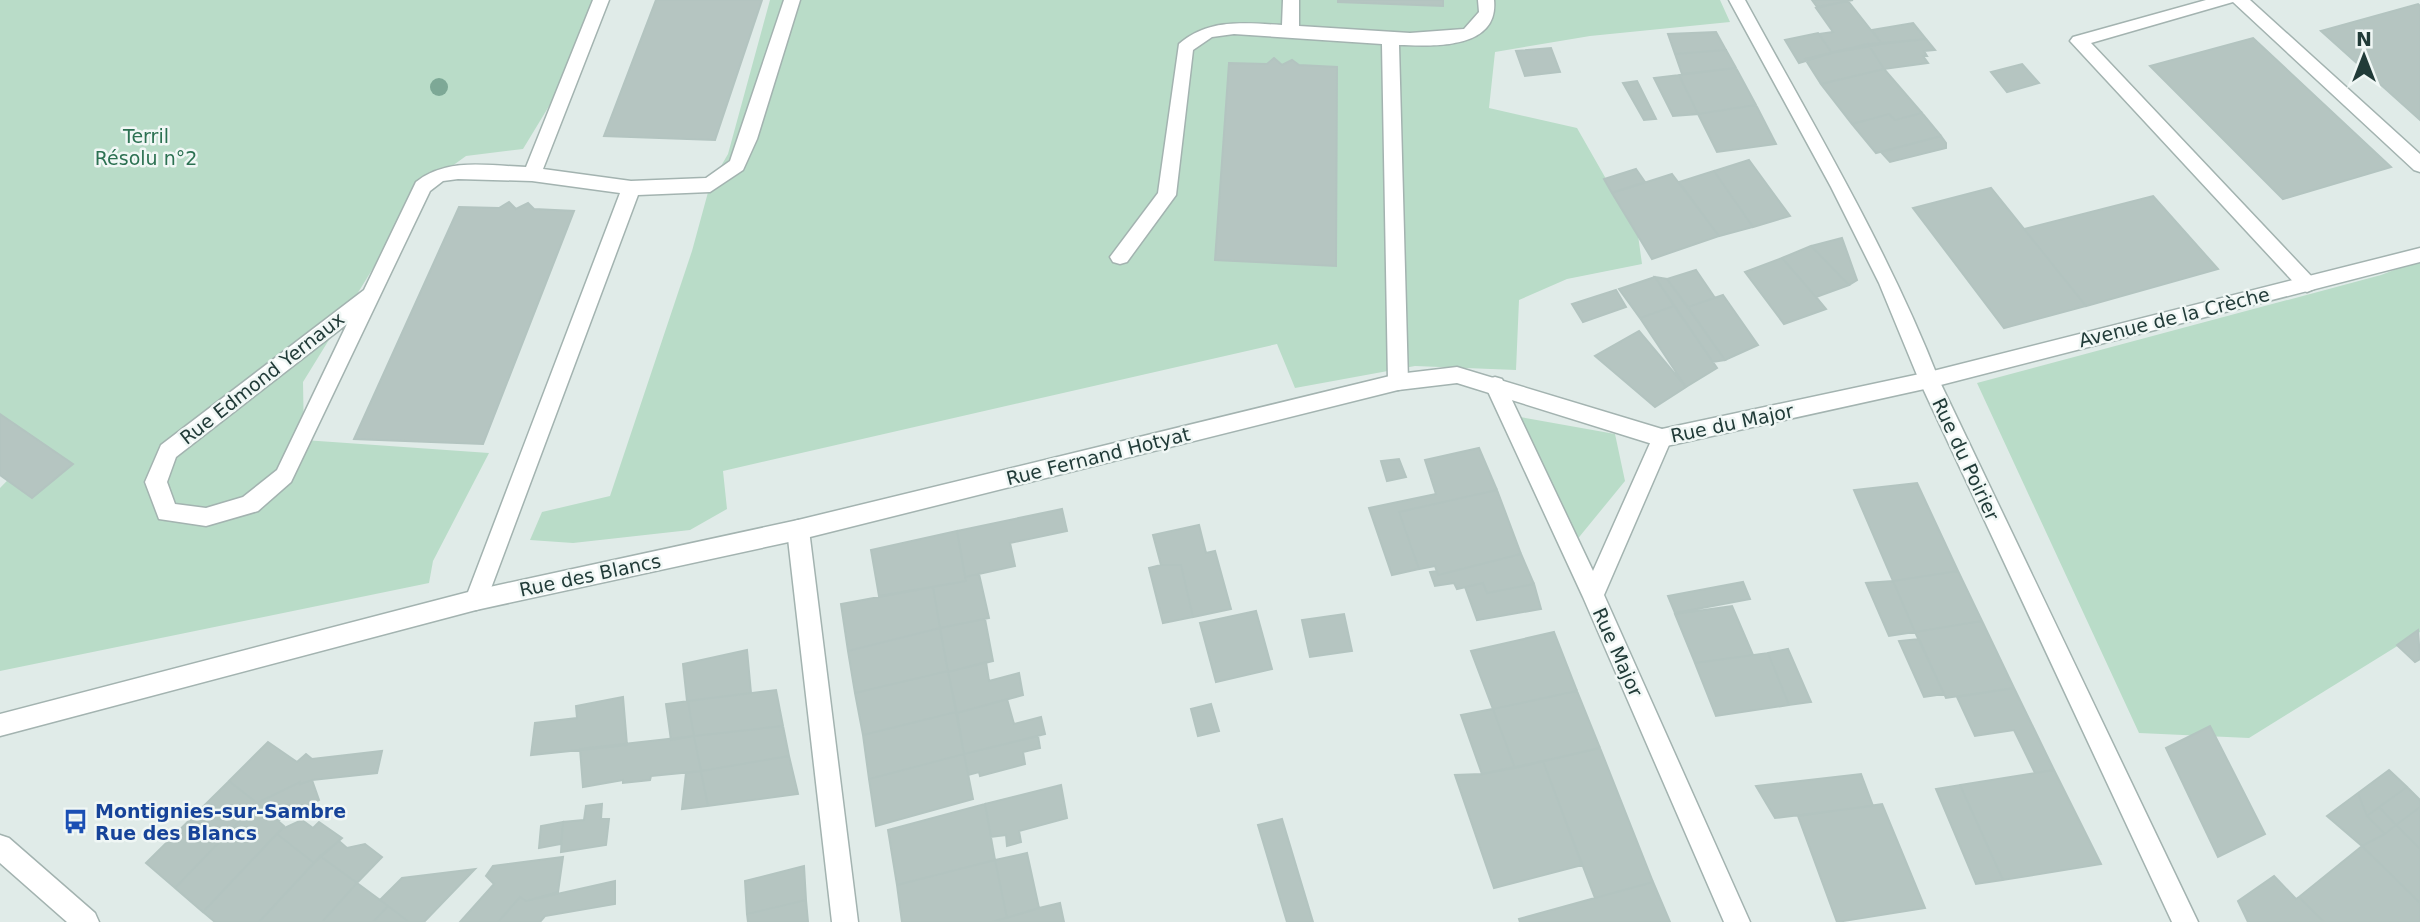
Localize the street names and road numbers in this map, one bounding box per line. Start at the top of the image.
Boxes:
street label: Avenue de la Crèche [2076,283,2272,351]
street label: Rue Edmond Yernaux [176,307,348,449]
street label: Rue du Poirier [1928,394,2004,524]
street label: Rue du Major [1669,399,1796,447]
street label: Rue Fernand Hotyat [1004,423,1192,489]
street label: Rue des Blancs [517,549,663,601]
street label: Rue Major [1589,604,1647,700]

